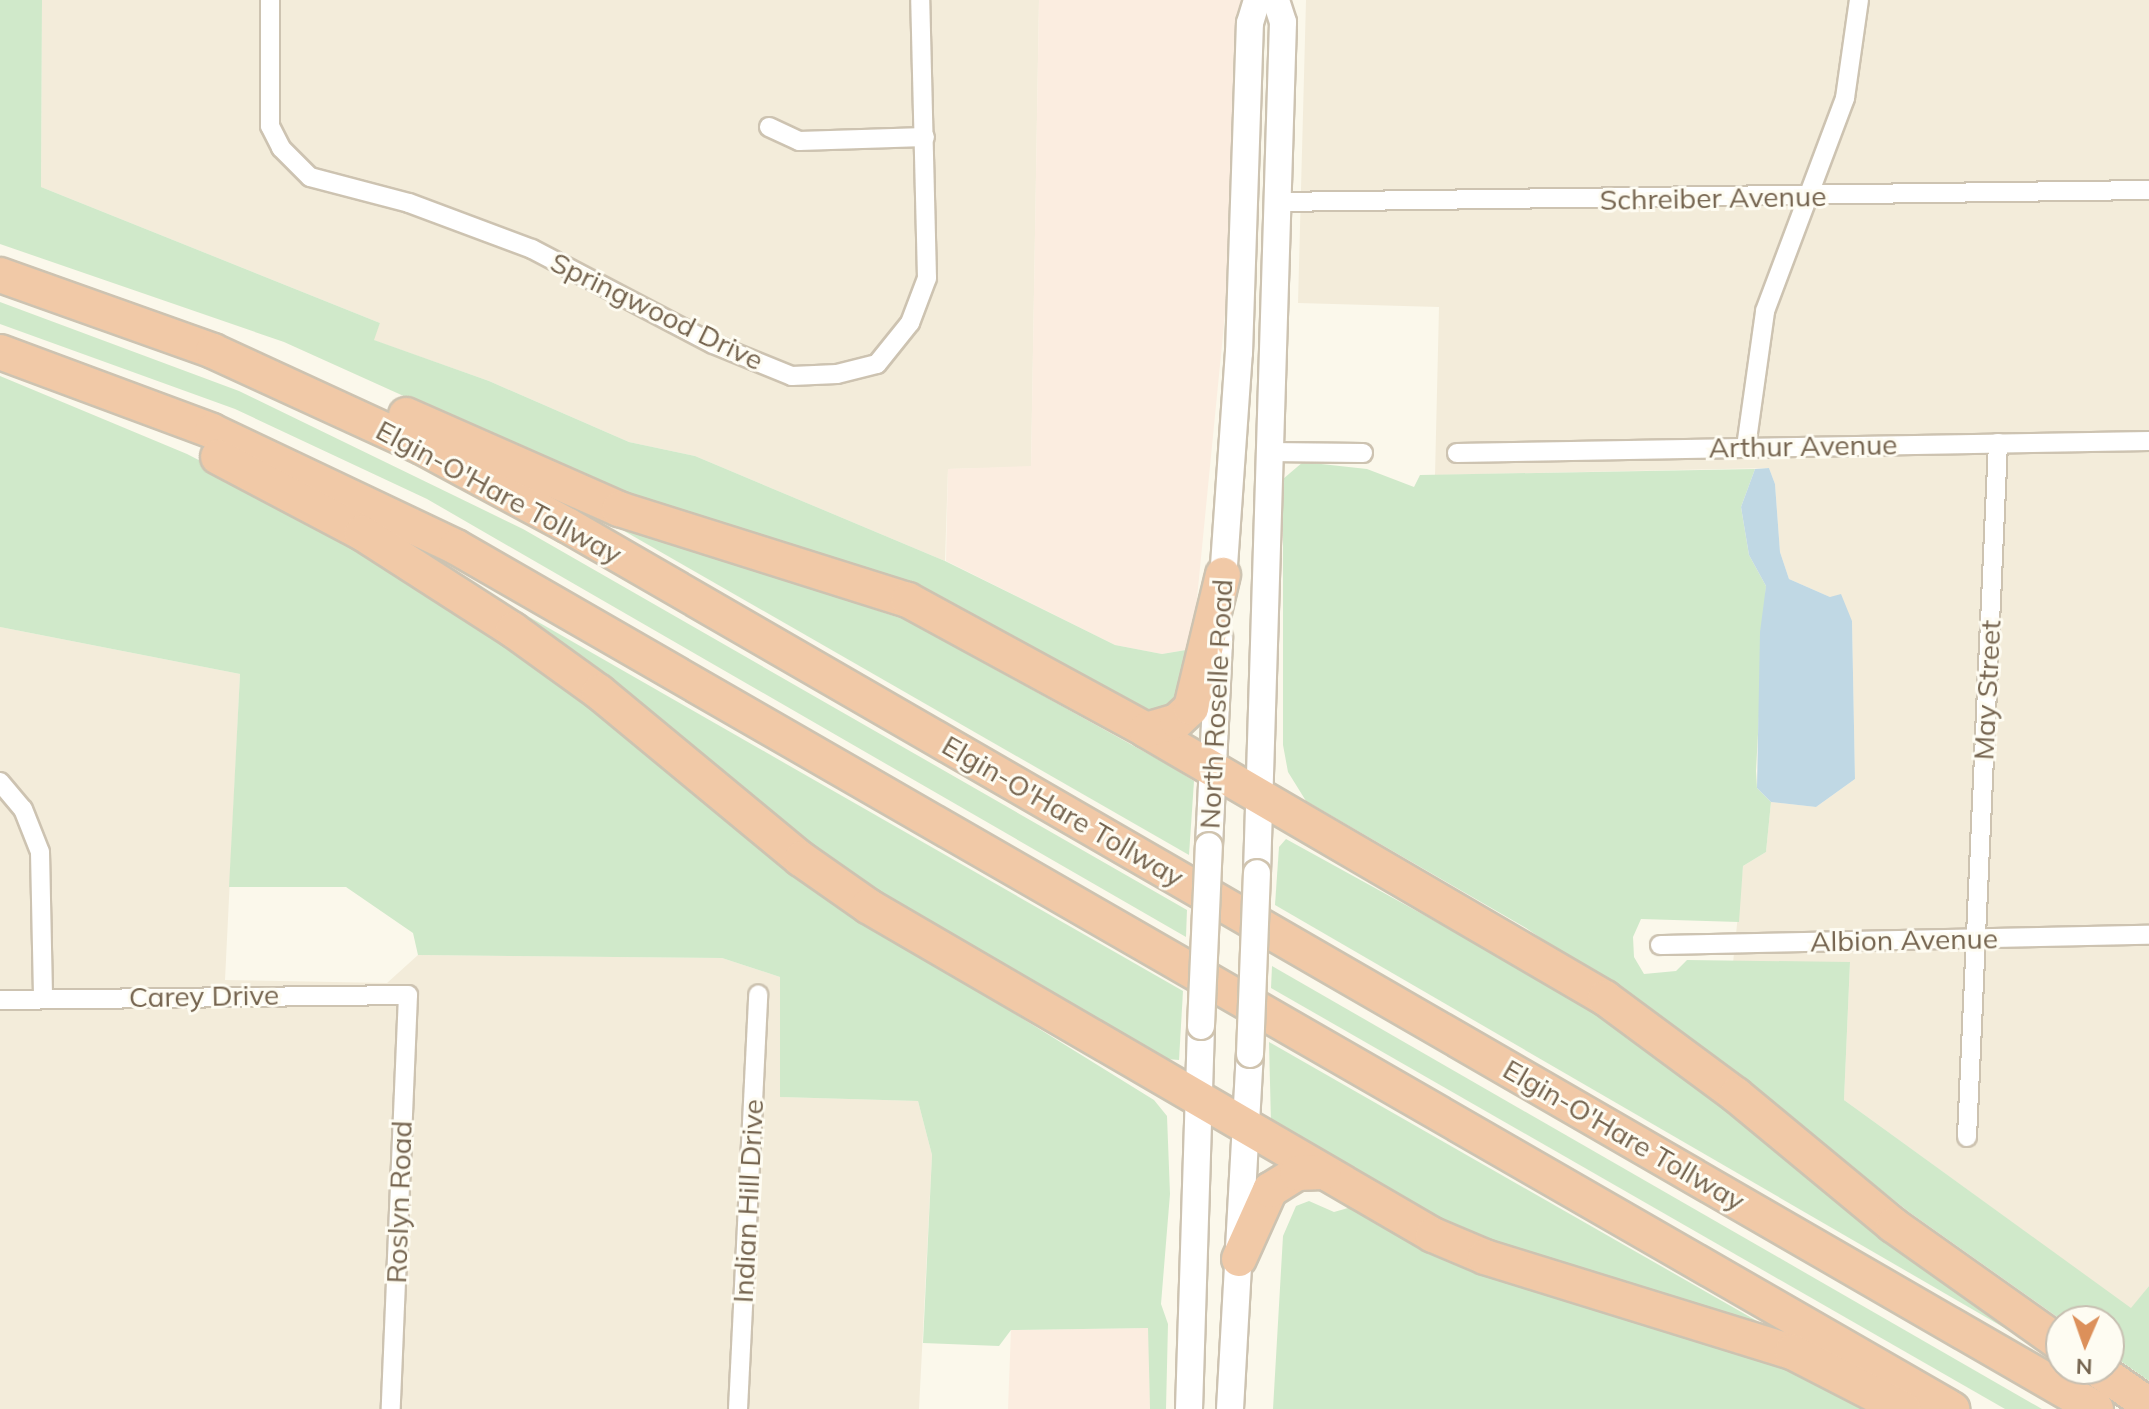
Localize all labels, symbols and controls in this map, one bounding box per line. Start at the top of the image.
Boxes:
street label: Schreiber Avenue [1599,179,1827,217]
street label: Springwood Drive [545,245,769,377]
street label: Elgin-O'Hare Tollway [370,413,628,571]
street label: Arthur Avenue [1708,428,1898,464]
street label: North Roselle Road [1193,578,1239,830]
street label: May Street [1967,619,2007,761]
street label: Elgin-O'Hare Tollway [936,728,1190,894]
street label: Albion Avenue [1810,922,1998,958]
street label: Carey Drive [129,978,279,1014]
street label: Elgin-O'Hare Tollway [1497,1052,1751,1218]
street label: Indian Hill Drive [726,1098,770,1304]
street label: Roslyn Road [379,1120,419,1284]
north arrow [2045,1305,2125,1385]
text: N [2075,1353,2093,1381]

